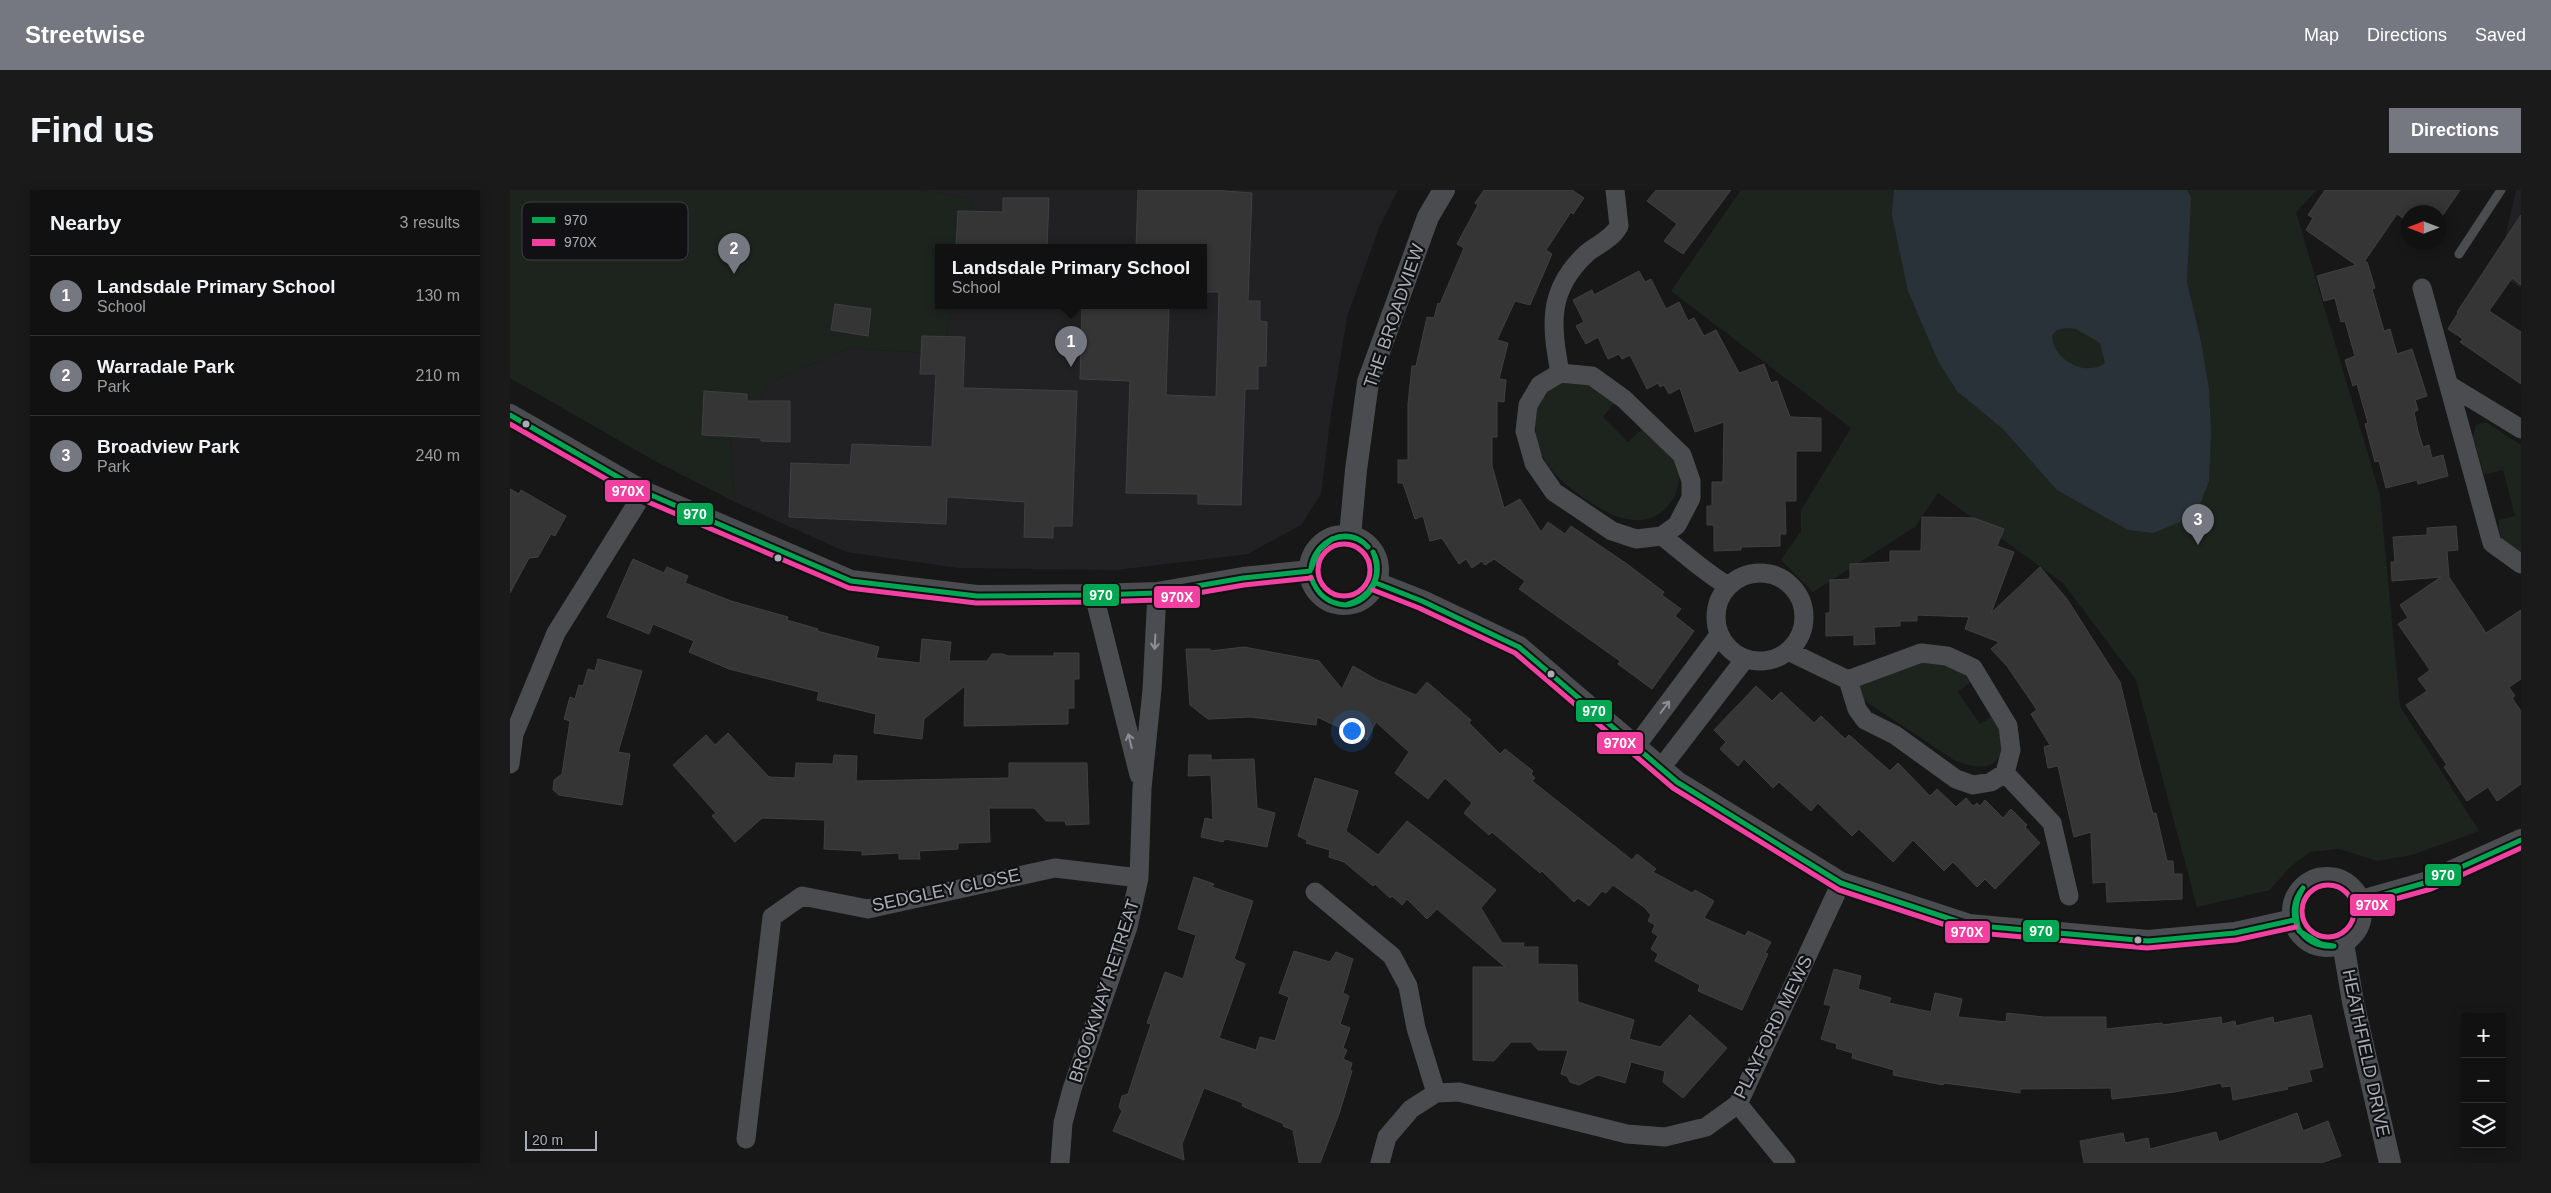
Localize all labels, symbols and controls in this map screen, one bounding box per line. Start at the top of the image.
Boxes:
text: Streetwise [25,21,145,48]
text: Map [2304,25,2339,45]
text: Directions [2367,25,2447,45]
text: Saved [2475,25,2526,45]
button: Directions [2389,108,2521,153]
text: Find us [30,110,154,149]
legend [522,202,688,260]
north arrow [2401,205,2446,250]
text: Nearby [50,211,121,234]
text: 970 [564,212,588,228]
text: 3 results [400,214,460,231]
pin: 2 [718,233,750,274]
text: 970X [564,234,597,250]
street label: THE BROADVIEW [1360,241,1428,391]
popup [935,244,1207,309]
text: Landsdale Primary School [952,257,1190,278]
text: Landsdale Primary School [97,276,336,297]
text: School [952,279,1001,296]
text: 1 [62,287,70,304]
text: 130 m [416,287,460,304]
text: School [97,298,146,315]
pin: 1 [1055,326,1087,367]
text: Warradale Park [97,356,235,377]
text: 2 [62,367,70,384]
text: 210 m [416,367,460,384]
text: Park [97,378,130,395]
unlabelled marker [521,419,531,429]
text: Broadview Park [97,436,240,457]
text: 3 [62,447,70,464]
text: 240 m [416,447,460,464]
text: Park [97,458,130,475]
line badge: 970X [604,479,651,503]
text: 970X [612,483,645,499]
line badge: 970 [676,502,714,526]
pin: 3 [2182,504,2214,545]
text: 970 [683,506,707,522]
unlabelled marker [773,553,783,563]
line badge: 970 [1082,583,1120,607]
line badge: 970X [1153,585,1201,609]
text: 970 [1089,587,1113,603]
text: 970X [1161,589,1194,605]
one-way arrow [1150,634,1159,650]
unlabelled marker [1546,669,1556,679]
line badge: 970 [1575,699,1613,723]
one-way arrow [1660,701,1671,714]
text: 970 [1582,703,1606,719]
your location [1339,718,1365,744]
line badge: 970X [1596,731,1644,755]
one-way arrow [1125,733,1134,749]
text: 970X [1604,735,1637,751]
line badge: 970 [2424,863,2462,887]
street label: SEDGLEY CLOSE [870,865,1022,915]
text: 970 [2431,867,2455,883]
line badge: 970X [2349,893,2396,917]
street label: BROOKWAY RETREAT [1065,897,1143,1085]
text: 970X [2356,897,2389,913]
line badge: 970 [2022,919,2060,943]
line badge: 970X [1944,920,1991,944]
text: 970 [2029,923,2053,939]
text: 970X [1951,924,1984,940]
unlabelled marker [2133,935,2143,945]
street label: PLAYFORD MEWS [1730,952,1816,1102]
street label: HEATHFIELD DRIVE [2338,967,2394,1139]
map controls [2461,1013,2506,1148]
button: + [2461,1013,2506,1058]
button: − [2461,1058,2506,1103]
button: layers [2461,1103,2506,1148]
scale bar [525,1128,598,1151]
text: 20 m [532,1132,563,1148]

